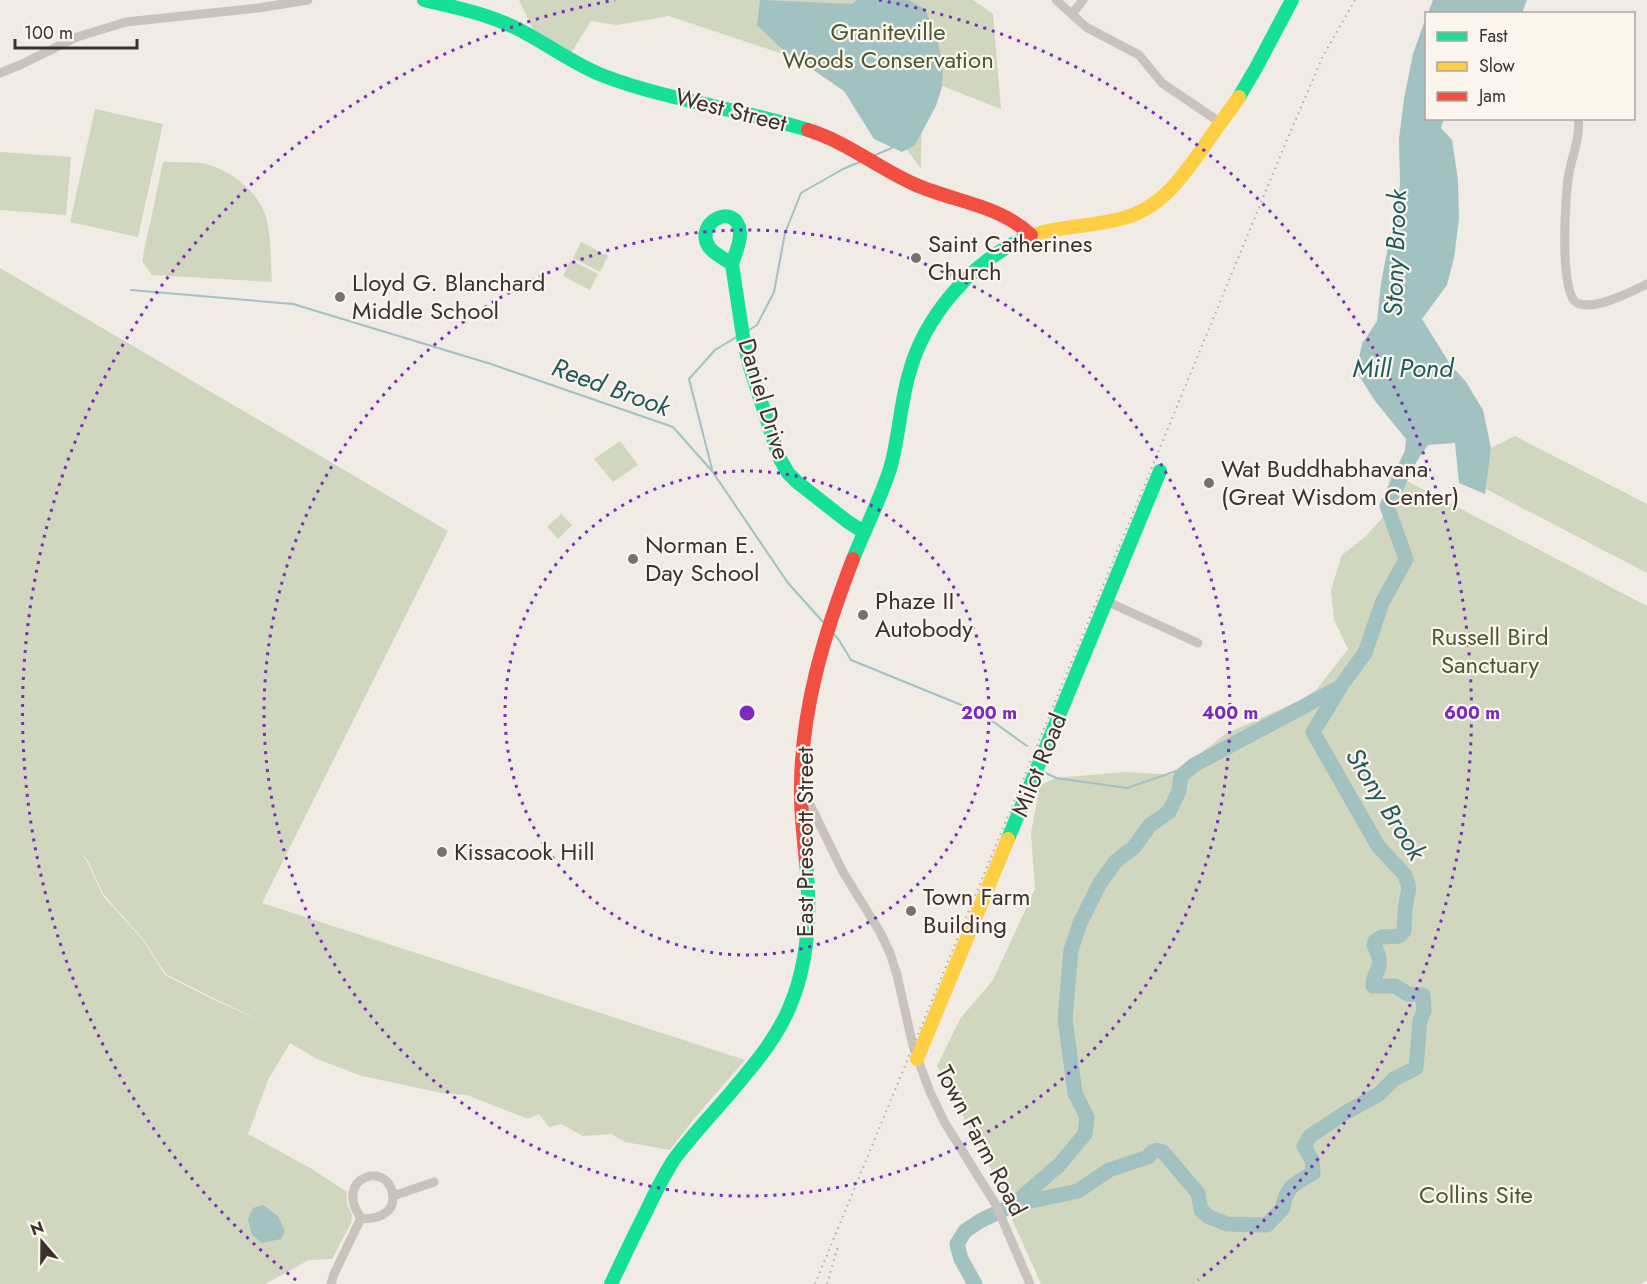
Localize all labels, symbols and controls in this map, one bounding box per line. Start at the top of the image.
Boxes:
scale bar [15,12,136,50]
legend [1425,12,1635,120]
park label: Graniteville Woods Conservation [782,14,994,77]
text: 100 m [24,20,73,46]
text: Fast [1479,23,1508,49]
text: Slow [1479,53,1516,79]
street label: West Street [672,79,791,140]
text: Jam [1477,83,1506,109]
water label: Stony Brook [1374,187,1416,317]
place label: Saint Catherines Church [928,226,1092,289]
marker: Saint Catherines Church [909,251,923,265]
place label: Lloyd G. Blanchard Middle School [352,265,545,328]
marker: Lloyd G. Blanchard Middle School [333,290,347,304]
street label: Daniel Drive [729,334,800,464]
water label: Reed Brook [547,348,677,427]
water label: Mill Pond [1353,349,1455,387]
place label: Wat Buddhabhavana (Great Wisdom Center) [1221,451,1459,514]
marker: Wat Buddhabhavana (Great Wisdom Center) [1202,476,1216,490]
place label: Norman E. Day School [645,527,759,590]
marker: Norman E. Day School [626,552,640,566]
place label: Phaze II Autobody [875,583,973,646]
marker: Phaze II Autobody [856,608,870,622]
park label: Russell Bird Sanctuary [1431,619,1549,682]
text: 200 m [961,700,1017,726]
text: 400 m [1202,700,1258,726]
text: 600 m [1444,700,1500,726]
centre of rings [737,703,757,723]
street label: Milot Road [1002,708,1075,822]
water label: Stony Brook [1336,740,1437,869]
street label: East Prescott Street [787,747,822,937]
place label: Kissacook Hill [454,834,595,869]
marker: Kissacook Hill [435,845,449,859]
place label: Town Farm Building [923,879,1030,942]
marker: Town Farm Building [904,904,918,918]
street label: Town Farm Road [927,1059,1036,1222]
park label: Collins Site [1419,1177,1533,1212]
north arrow [12,1212,72,1272]
text: N [27,1215,47,1241]

